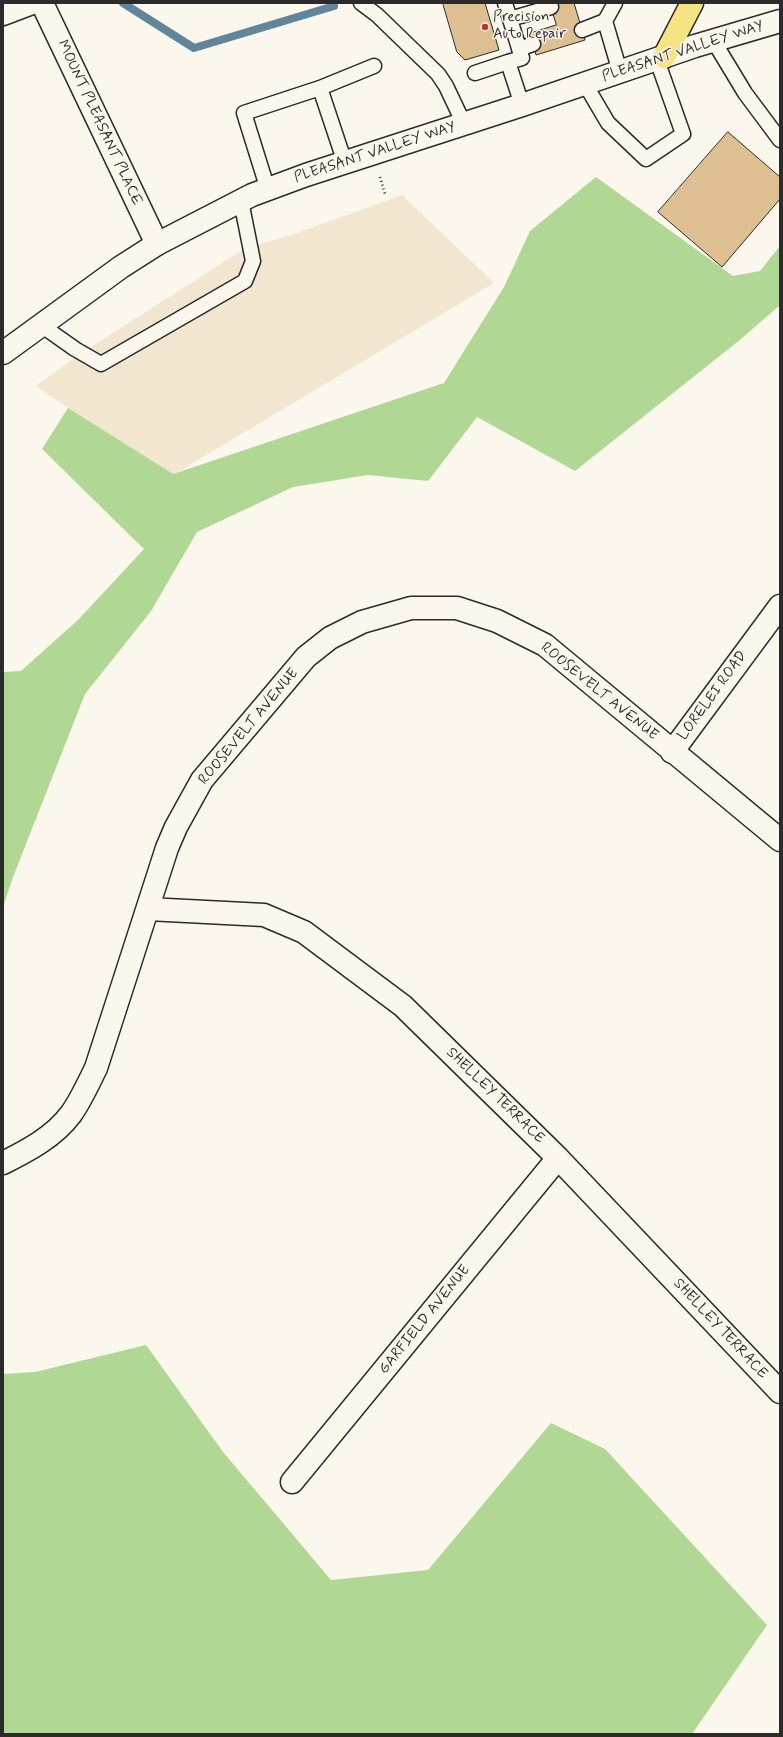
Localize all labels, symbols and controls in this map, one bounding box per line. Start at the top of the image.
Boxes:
place label: Precision Auto Repair [493,9,566,44]
street label: PLEASANT VALLEY WAY [600,17,766,87]
marker: Precision Auto Repair [480,22,490,32]
street label: MOUNT PLEASANT PLACE [53,37,145,209]
street label: PLEASANT VALLEY WAY [292,118,458,188]
street label: ROOSEVELT AVENUE [537,639,661,745]
street label: LORELEI ROAD [675,648,751,744]
street label: ROOSEVELT AVENUE [195,665,303,789]
street label: SHELLEY TERRACE [442,1044,548,1148]
street label: GARFIELD AVENUE [375,1262,475,1378]
street label: SHELLEY TERRACE [669,1275,771,1383]

